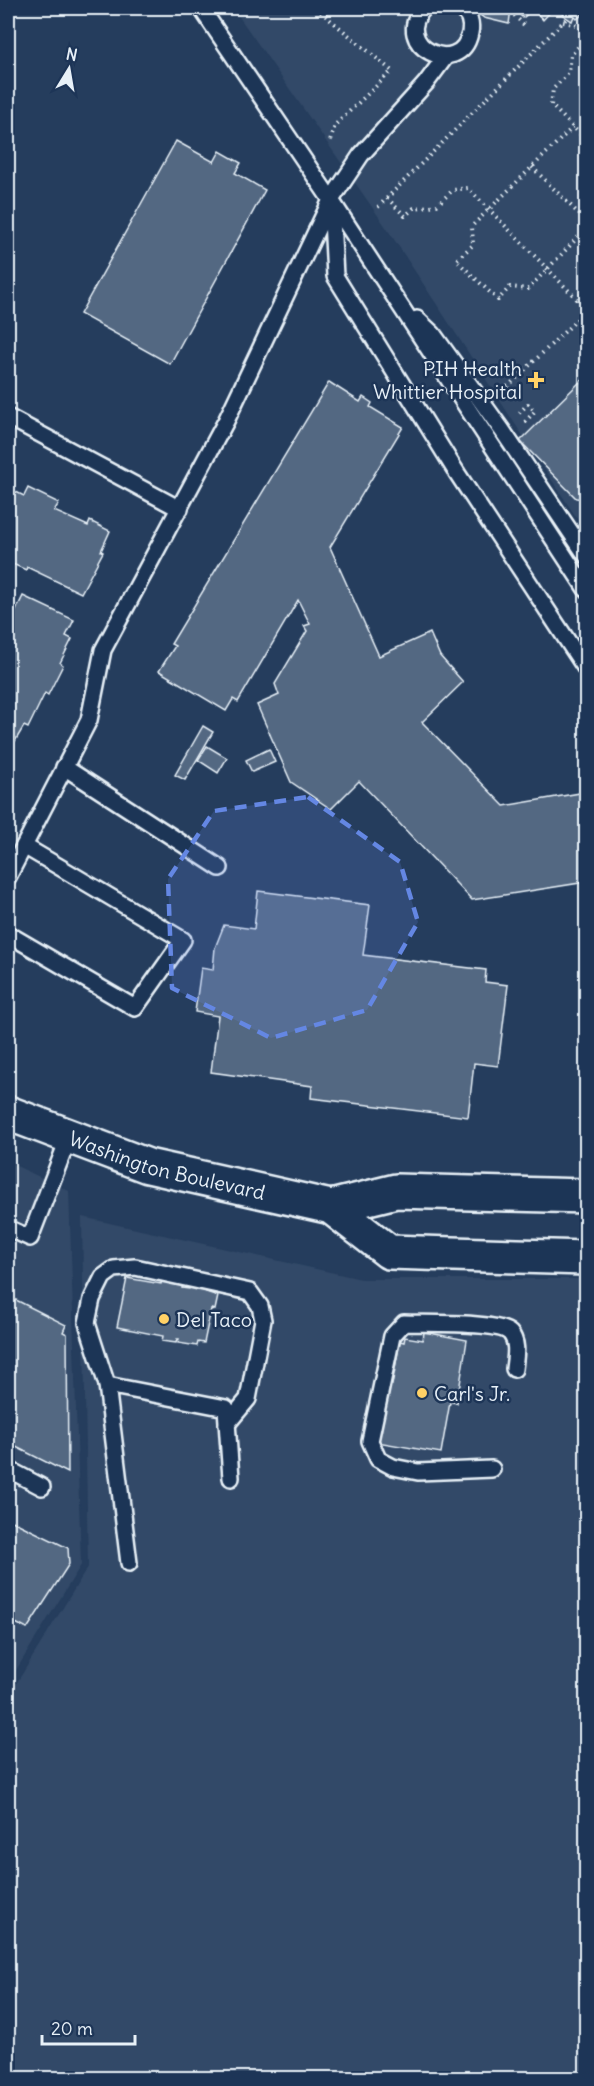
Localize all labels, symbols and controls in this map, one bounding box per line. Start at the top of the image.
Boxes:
north arrow [39,39,99,99]
text: N [65,43,79,65]
place label: PIH Health Whittier Hospital [373,356,522,404]
marker: PIH Health Whittier Hospital [527,371,545,389]
street label: Washington Boulevard [66,1125,268,1204]
place label: Del Taco [176,1307,252,1332]
marker: Del Taco [157,1312,171,1326]
place label: Carl's Jr. [434,1381,510,1406]
marker: Carl's Jr. [415,1386,429,1400]
scale bar [42,2008,135,2046]
text: 20 m [51,2017,93,2040]

